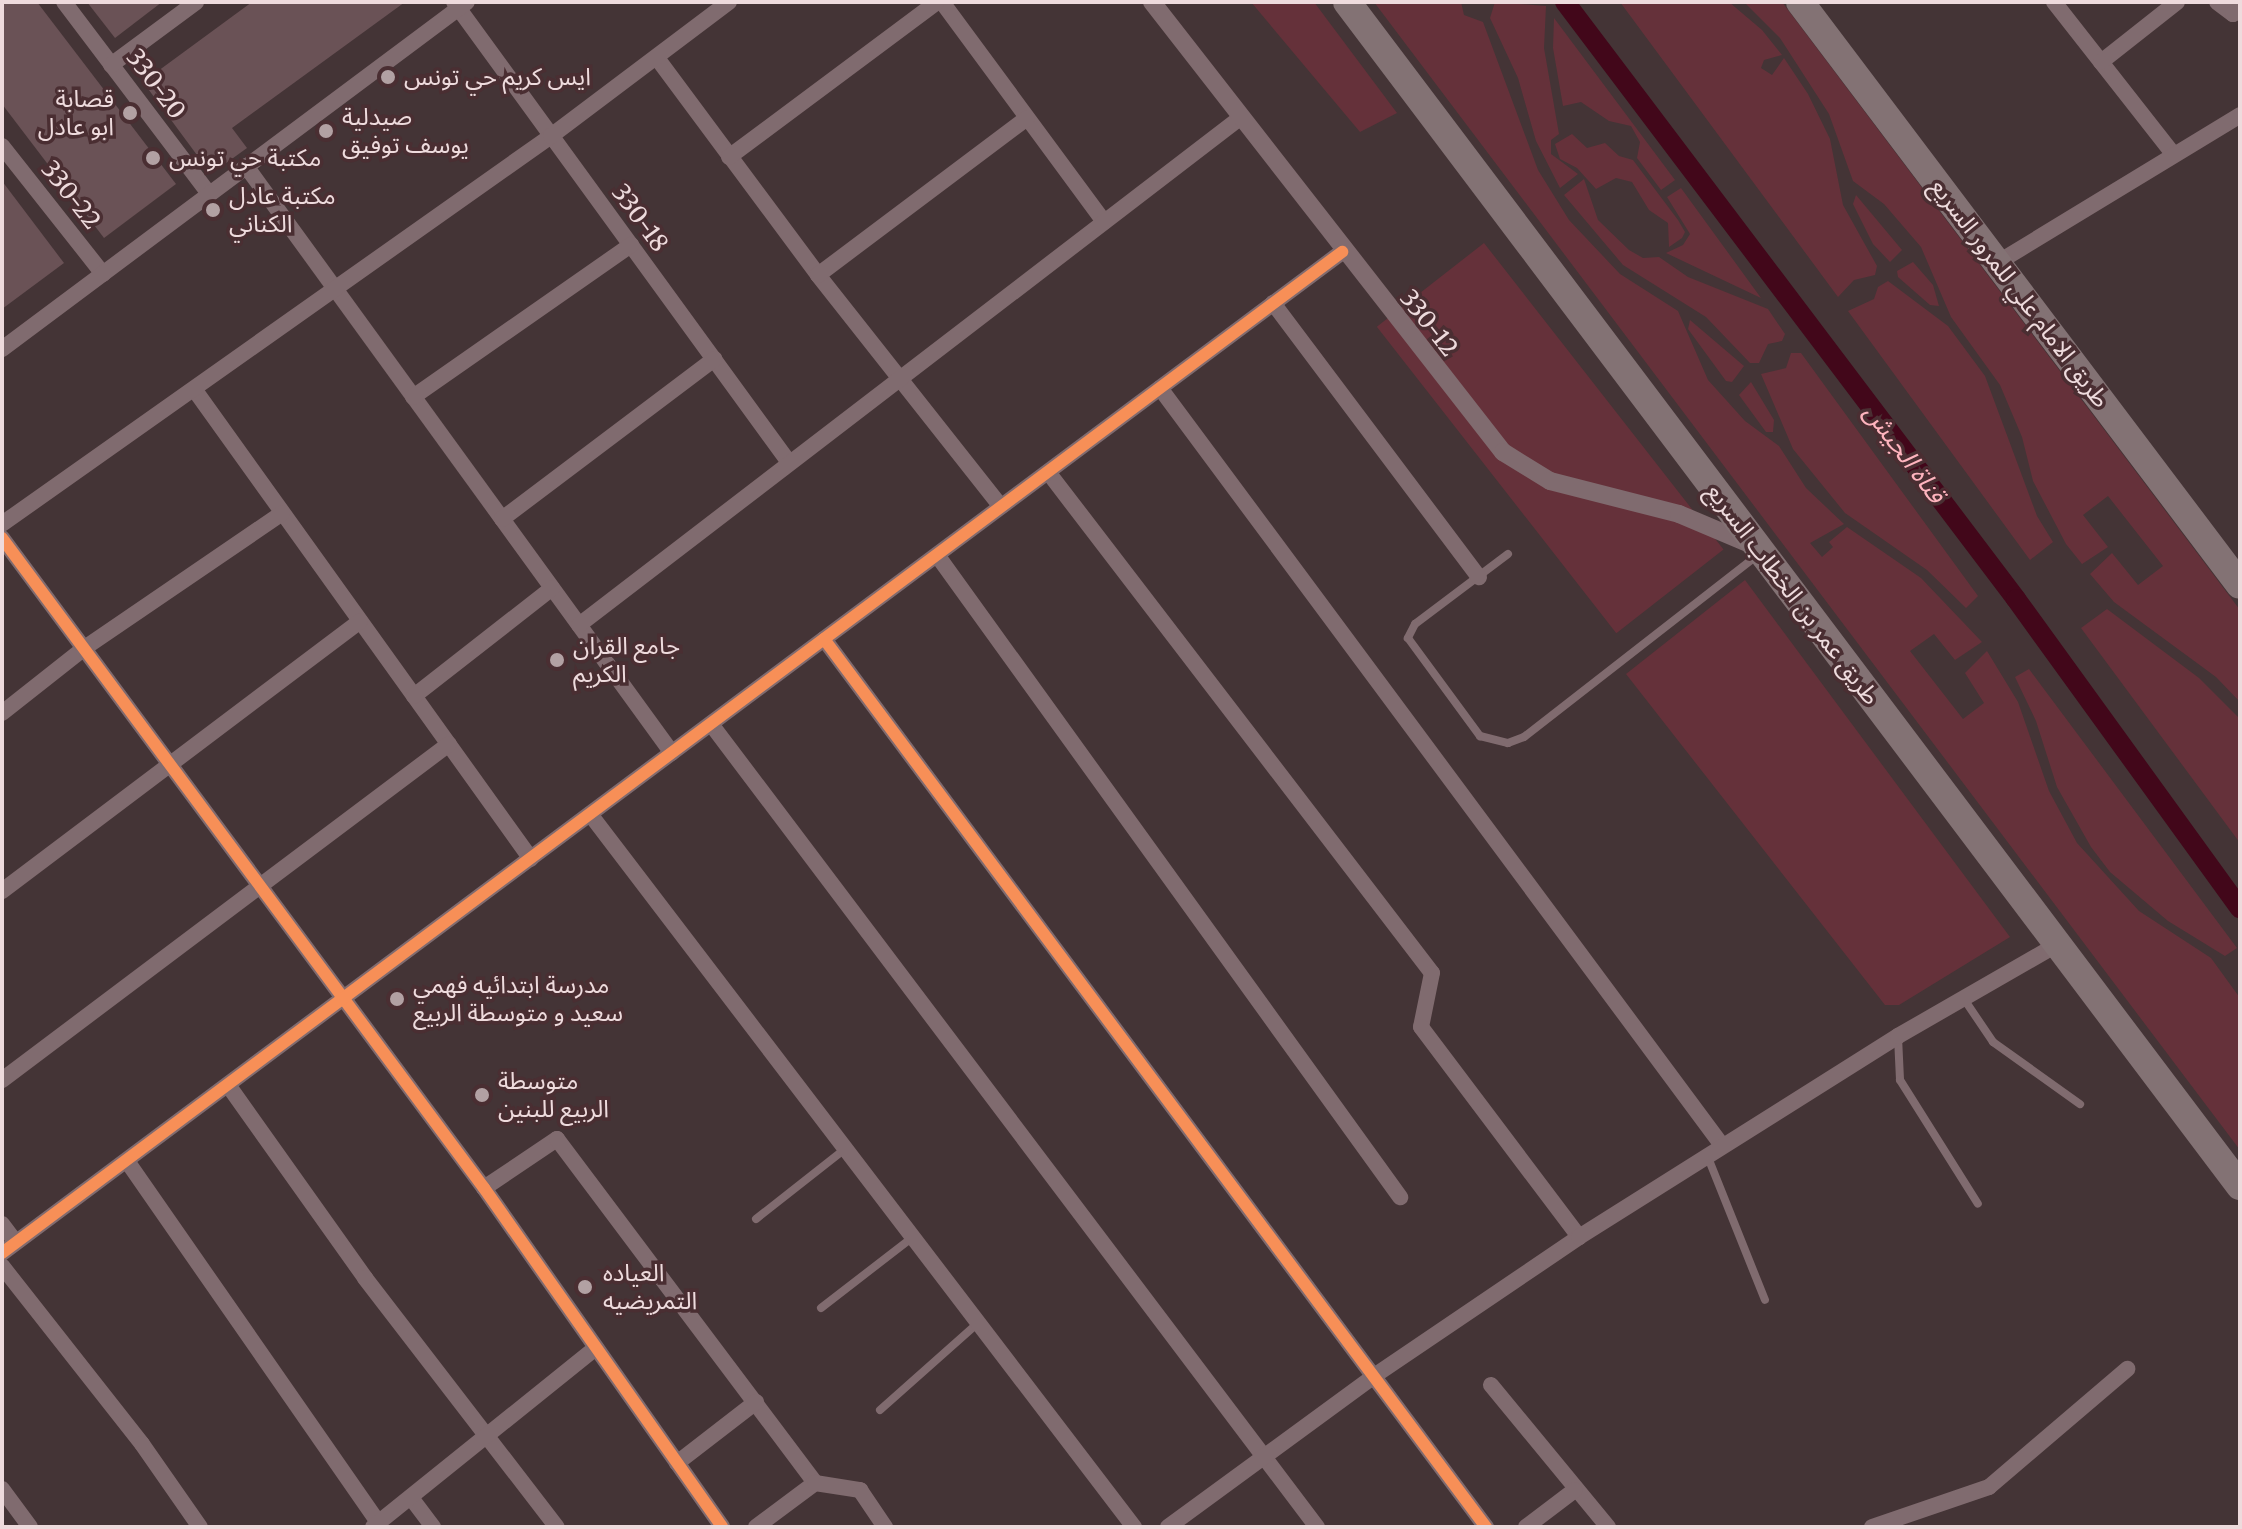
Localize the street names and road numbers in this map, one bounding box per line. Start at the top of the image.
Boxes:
street label: 330-20 [121,44,191,124]
street label: 330-22 [35,155,107,235]
street label: طريق الامام علي للمرور السريع [1924,173,2116,413]
street label: 330-18 [606,179,674,257]
street label: 330-12 [1394,284,1464,362]
street label: طريق عمر بن الخطاب السريع [1700,478,1886,710]

